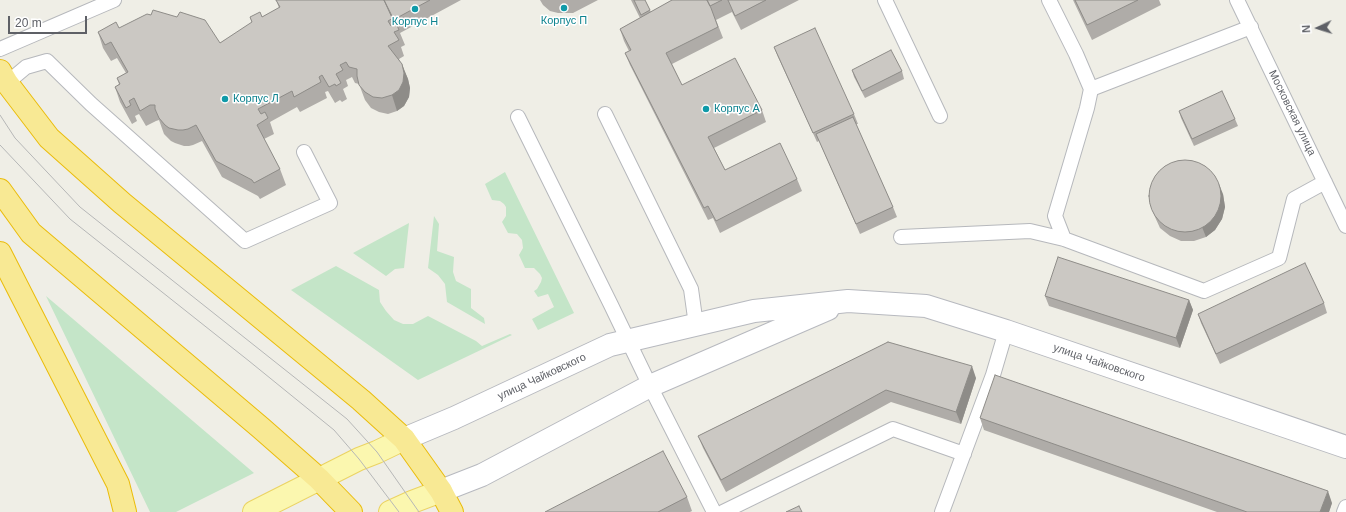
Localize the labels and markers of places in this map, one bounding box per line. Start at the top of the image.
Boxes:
marker: Корпус П [559,3,569,13]
marker: Корпус Н [410,4,420,14]
place label: Корпус П [541,14,587,28]
place label: Корпус Н [392,15,438,29]
place label: Корпус Л [233,92,279,106]
marker: Корпус Л [220,94,230,104]
place label: Корпус А [714,102,760,116]
marker: Корпус А [701,104,711,114]

